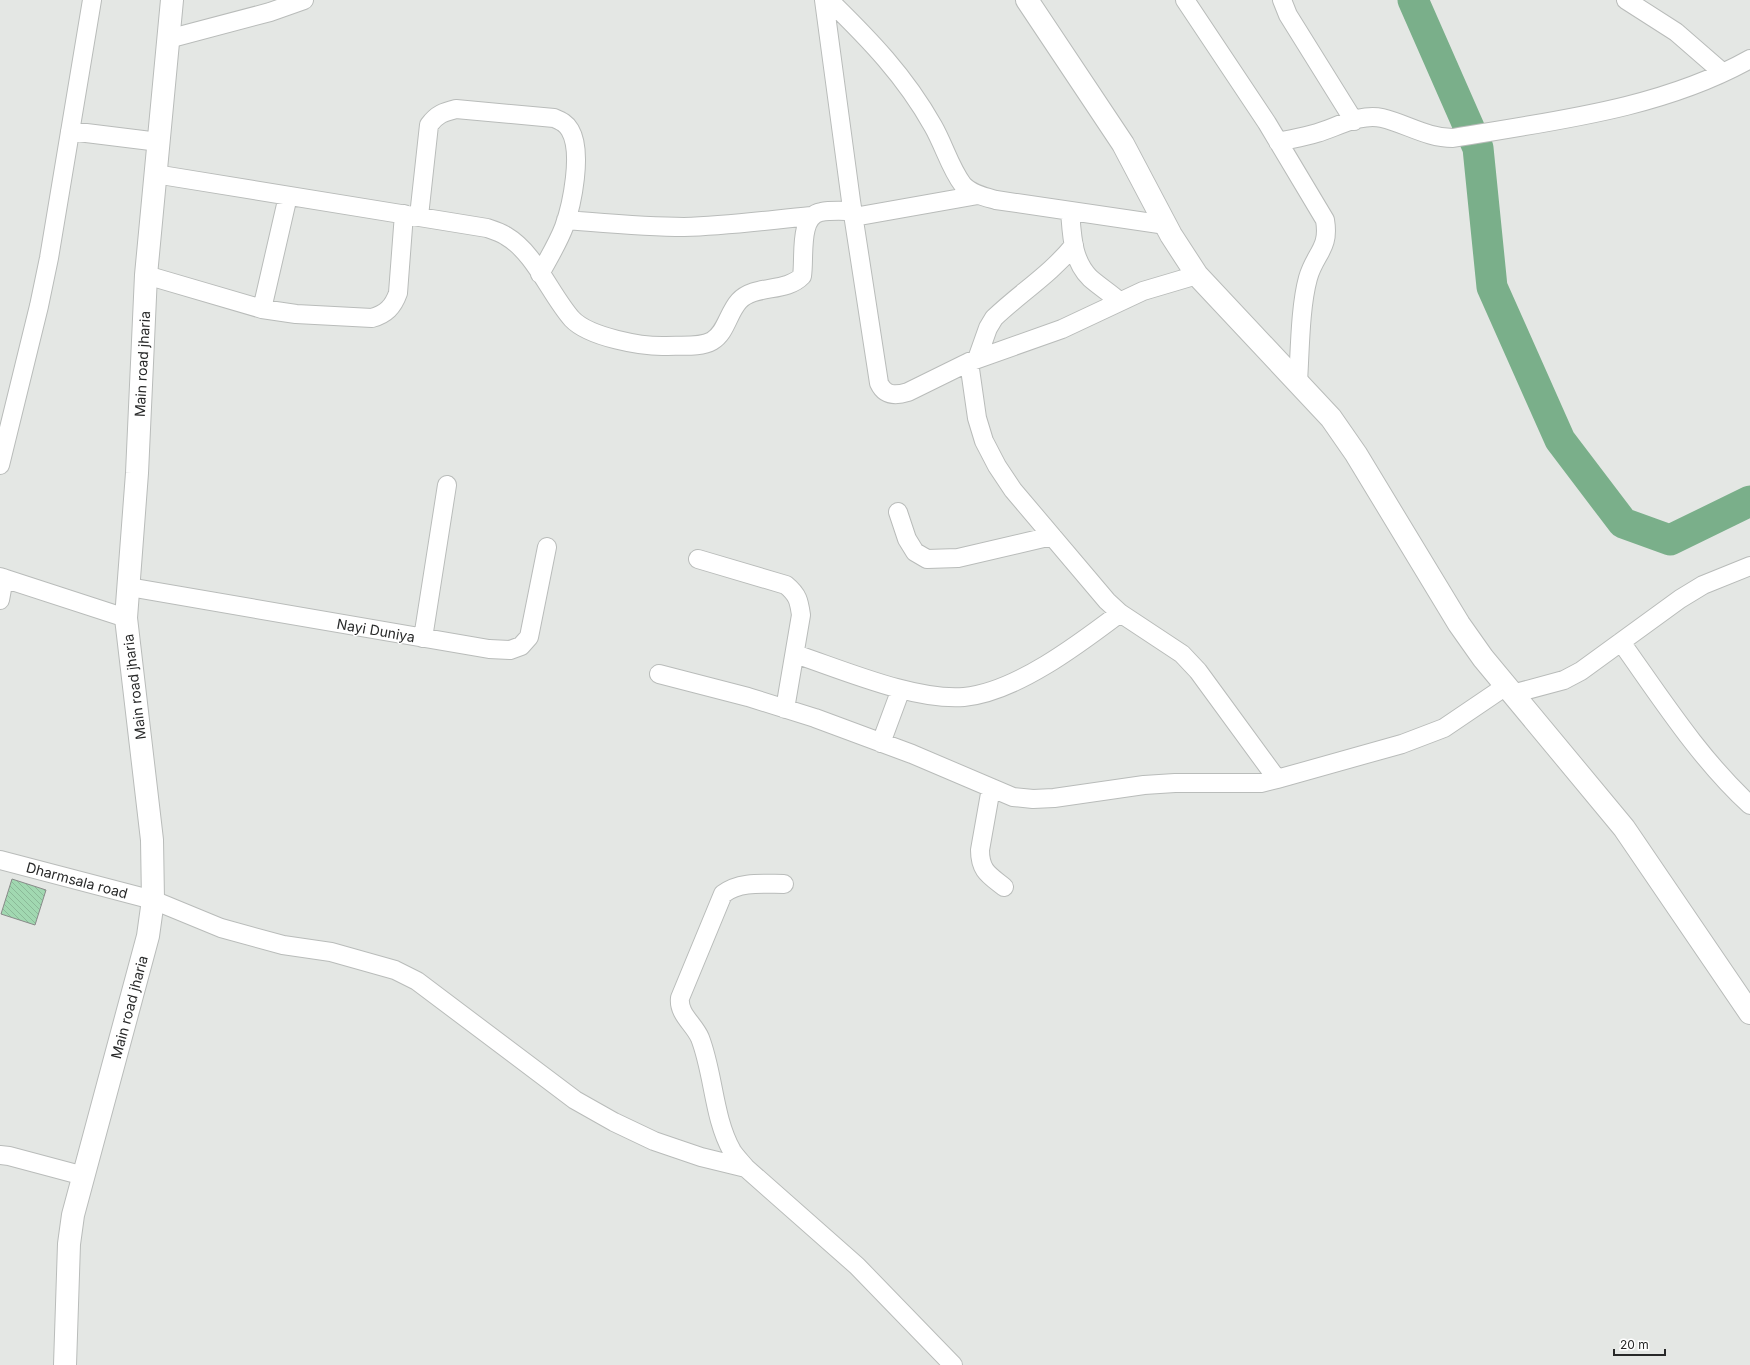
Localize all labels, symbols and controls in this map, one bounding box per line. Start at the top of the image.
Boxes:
street label: Main road jharia [131,310,153,418]
street label: Nayi Duniya [336,615,416,645]
street label: Main road jharia [119,633,149,741]
street label: Dharmsala road [24,858,130,902]
street label: Main road jharia [107,953,151,1061]
scale bar [1614,1331,1665,1357]
text: 20 m [1620,1337,1649,1352]

